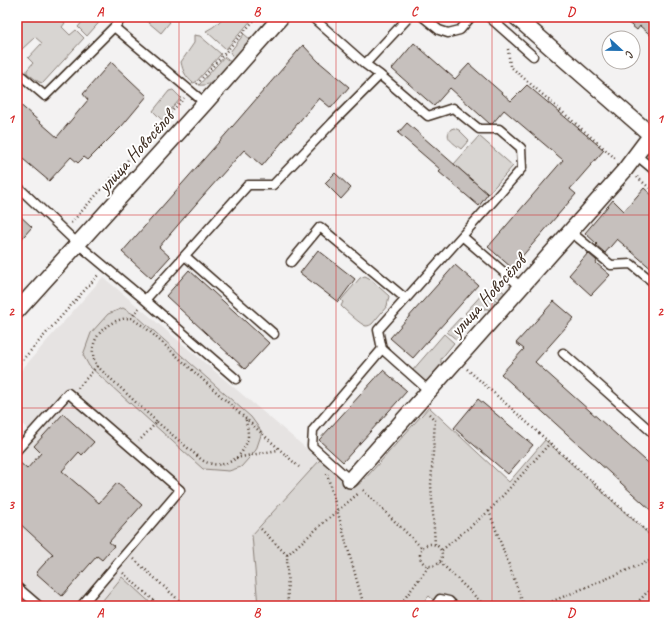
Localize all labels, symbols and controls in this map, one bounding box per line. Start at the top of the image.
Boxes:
text: A [97,4,105,20]
text: B [254,4,262,20]
text: C [411,4,419,20]
text: D [567,4,576,20]
north arrow [601,30,641,70]
text: С [622,49,638,60]
street label: улица Новосёлов [92,103,181,199]
text: 1 [8,111,16,127]
text: 1 [657,111,665,127]
street label: улица Новосёлов [444,247,533,343]
text: 2 [8,304,15,320]
text: 2 [657,304,664,320]
text: 3 [8,497,15,513]
text: 3 [657,497,664,513]
text: A [97,605,105,621]
text: B [254,605,262,621]
text: C [411,605,419,621]
text: D [567,605,576,621]

